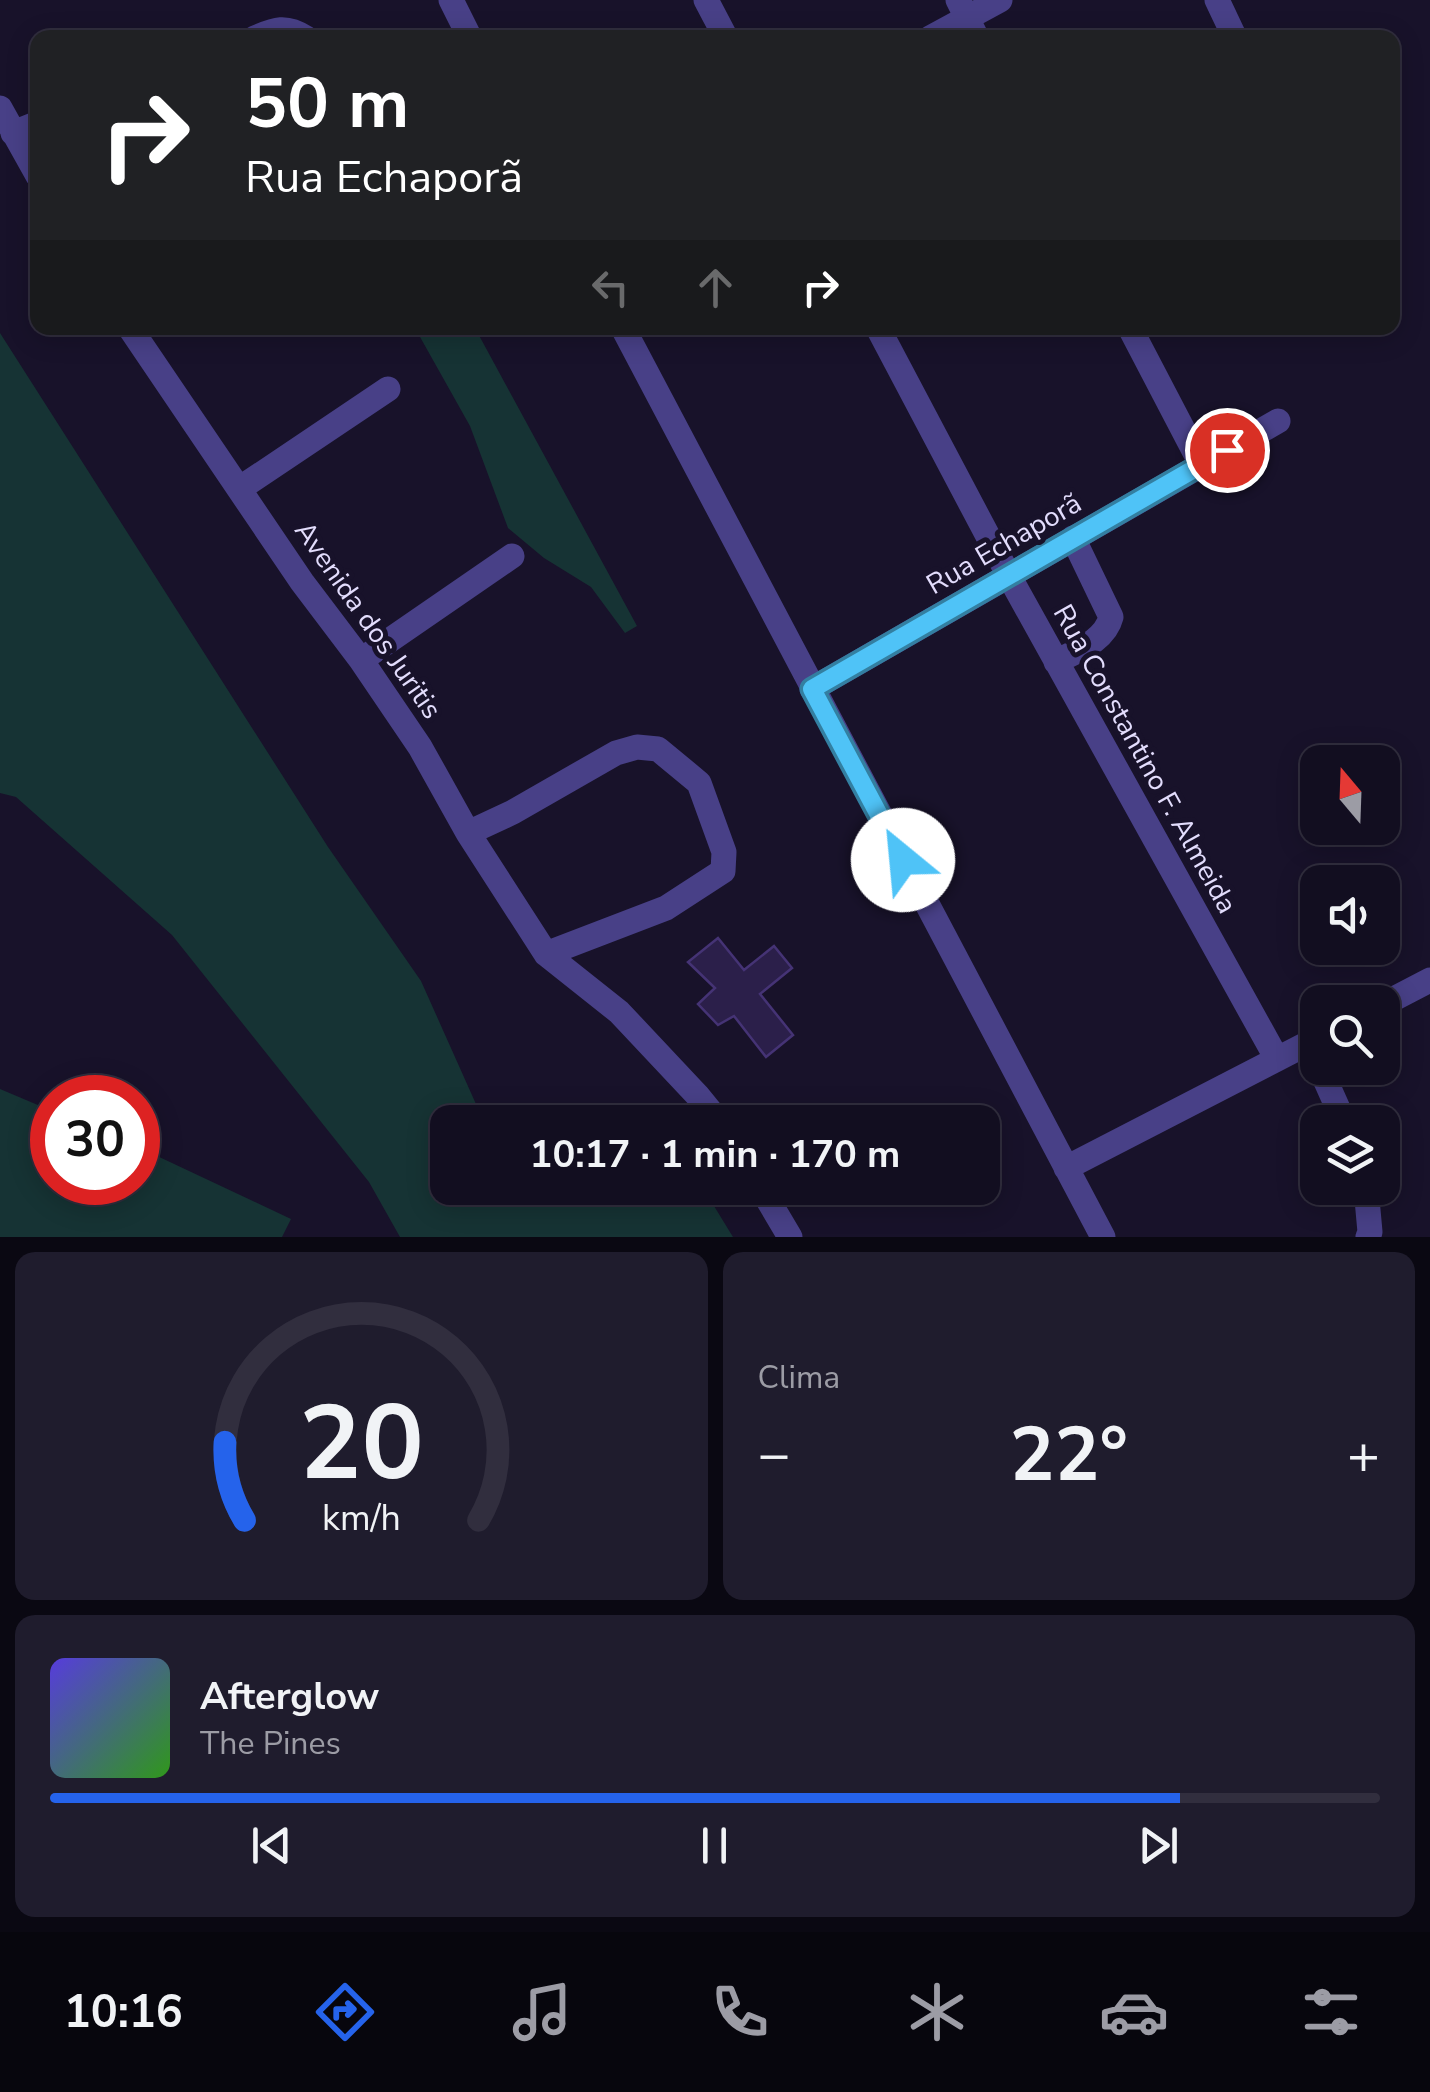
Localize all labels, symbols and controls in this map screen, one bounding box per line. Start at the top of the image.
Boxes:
text: 50 m [245,56,409,152]
icon: right [80,70,210,200]
text: Rua Echaporã [245,147,523,208]
icon: left [583,260,638,315]
icon: ahead [688,260,743,315]
icon: right [793,260,848,315]
pin [1185,408,1270,493]
icon: arrive [1200,423,1255,478]
street label: Rua Echaporã [920,484,1088,604]
street label: Avenida dos Juritis [286,514,450,726]
street label: Rua Constantino F. Almeida [1044,598,1246,920]
north arrow [1300,745,1400,845]
map controls [1300,745,1400,1205]
position arrow [851,808,955,912]
button: sound [1300,865,1400,965]
button: search [1300,985,1400,1085]
speed limit sign: 30 [30,1075,160,1205]
button: layers [1300,1105,1400,1205]
text: 10:17 · 1 min · 170 m [530,1129,900,1180]
text: Clima [758,1356,840,1399]
text: 20 [299,1373,424,1515]
text: 22° [1010,1404,1128,1506]
text: − [758,1417,791,1492]
text: + [1347,1417,1380,1492]
text: km/h [322,1494,401,1543]
text: Afterglow [200,1671,379,1722]
text: The Pines [200,1722,341,1765]
icon: previous [244,1818,299,1873]
icon: pause [687,1818,742,1873]
icon: next [1131,1818,1186,1873]
icon: directions [310,1977,380,2047]
icon: music [507,1977,577,2047]
icon: phone [705,1977,775,2047]
icon: climate [902,1977,972,2047]
icon: car [1099,1977,1169,2047]
icon: filters [1296,1977,1366,2047]
text: 10:16 [64,1982,183,2043]

